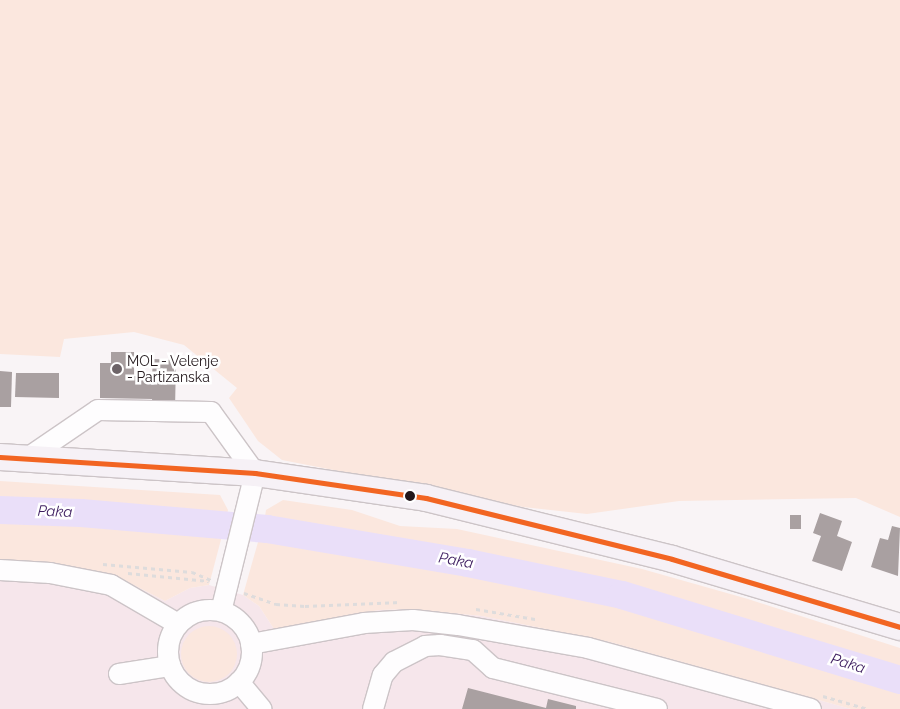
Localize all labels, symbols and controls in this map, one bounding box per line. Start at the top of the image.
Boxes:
place label: MOL - Velenje - Partizanska [127,353,219,386]
marker: MOL - Velenje - Partizanska [111,363,123,375]
unlabelled marker [405,491,415,501]
water label: Paka [37,502,73,522]
water label: Paka [437,549,475,573]
water label: Paka [829,650,867,678]

